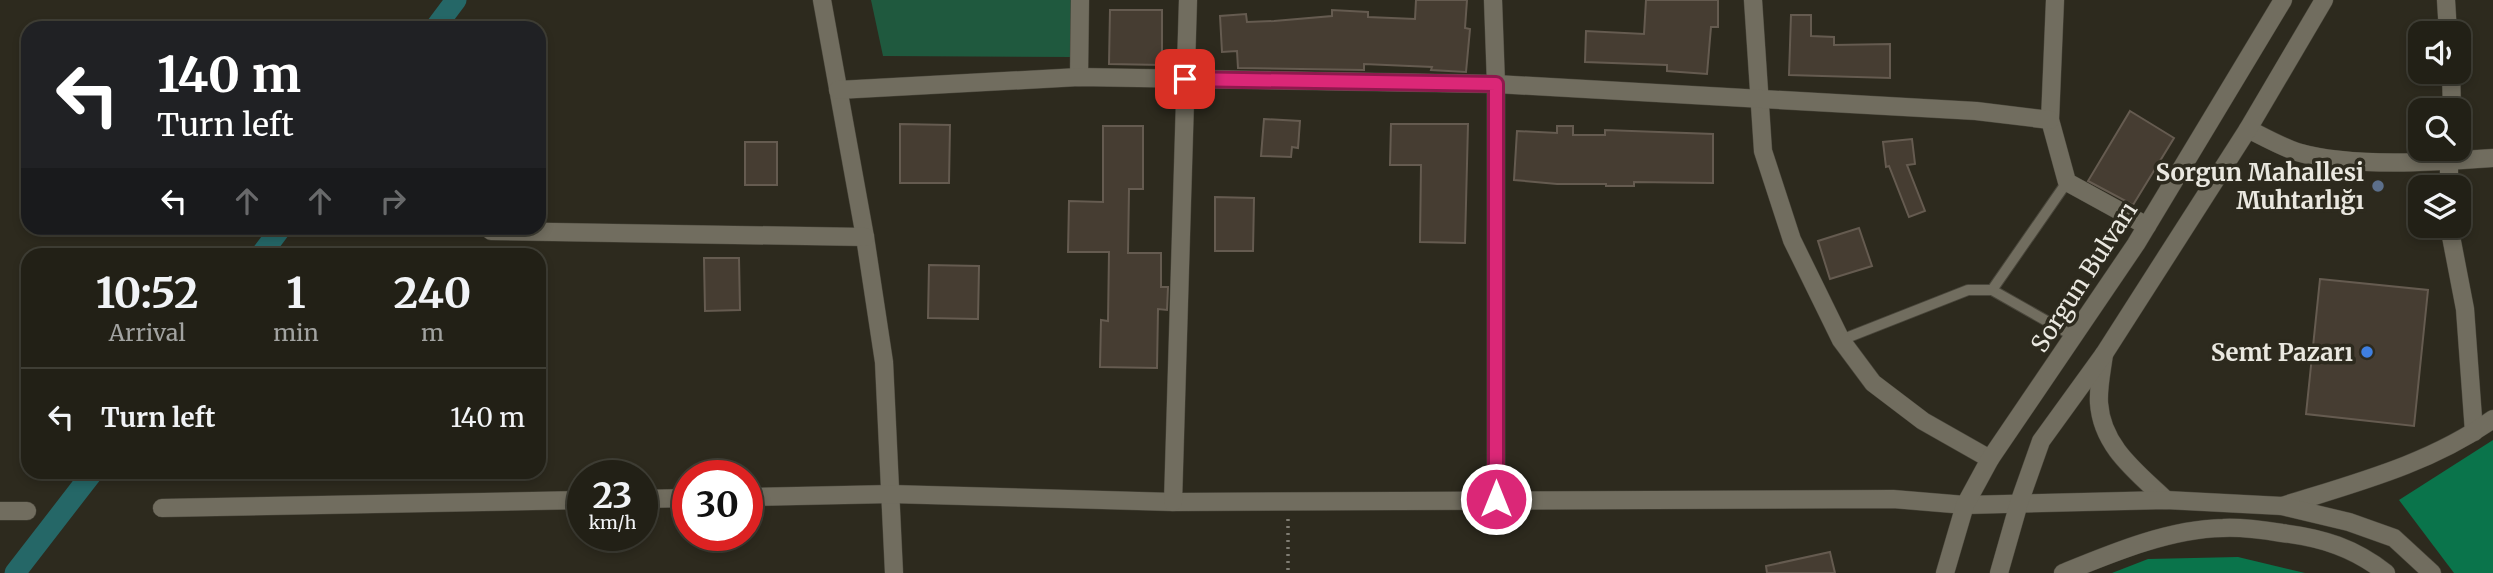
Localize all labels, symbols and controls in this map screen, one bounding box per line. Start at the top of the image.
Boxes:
map controls [2408,21,2471,238]
button: sound [2408,21,2471,84]
text: 140 m [157,44,301,105]
icon: left [42,49,133,140]
pin [1155,49,1215,109]
icon: arrive [1166,60,1204,98]
button: search [2408,98,2471,161]
text: Turn left [157,105,294,145]
place label: Sorgun Mahallesi Muhtarlığı [2156,157,2364,216]
button: layers [2408,175,2471,238]
marker: Sorgun Mahallesi Muhtarlığı [2370,178,2386,194]
icon: left [155,182,193,220]
icon: ahead [228,182,266,220]
icon: ahead [301,182,339,220]
icon: right [374,182,412,220]
street label: Sorgun Bulvarı [2024,196,2144,358]
text: 10:52 [96,267,199,319]
text: 1 [286,267,306,319]
text: 240 [393,267,471,319]
text: Arrival [109,318,186,347]
text: min [273,318,319,347]
text: m [421,318,444,347]
place label: Semt Pazarı [2211,337,2353,368]
marker: Semt Pazarı [2359,344,2375,360]
icon: left [42,398,80,436]
text: Turn left [101,401,215,434]
text: 140 m [450,401,525,434]
speed limit sign: 30 [672,460,763,551]
position arrow [1459,462,1533,536]
text: 23 [593,474,632,518]
text: km/h [589,511,636,534]

